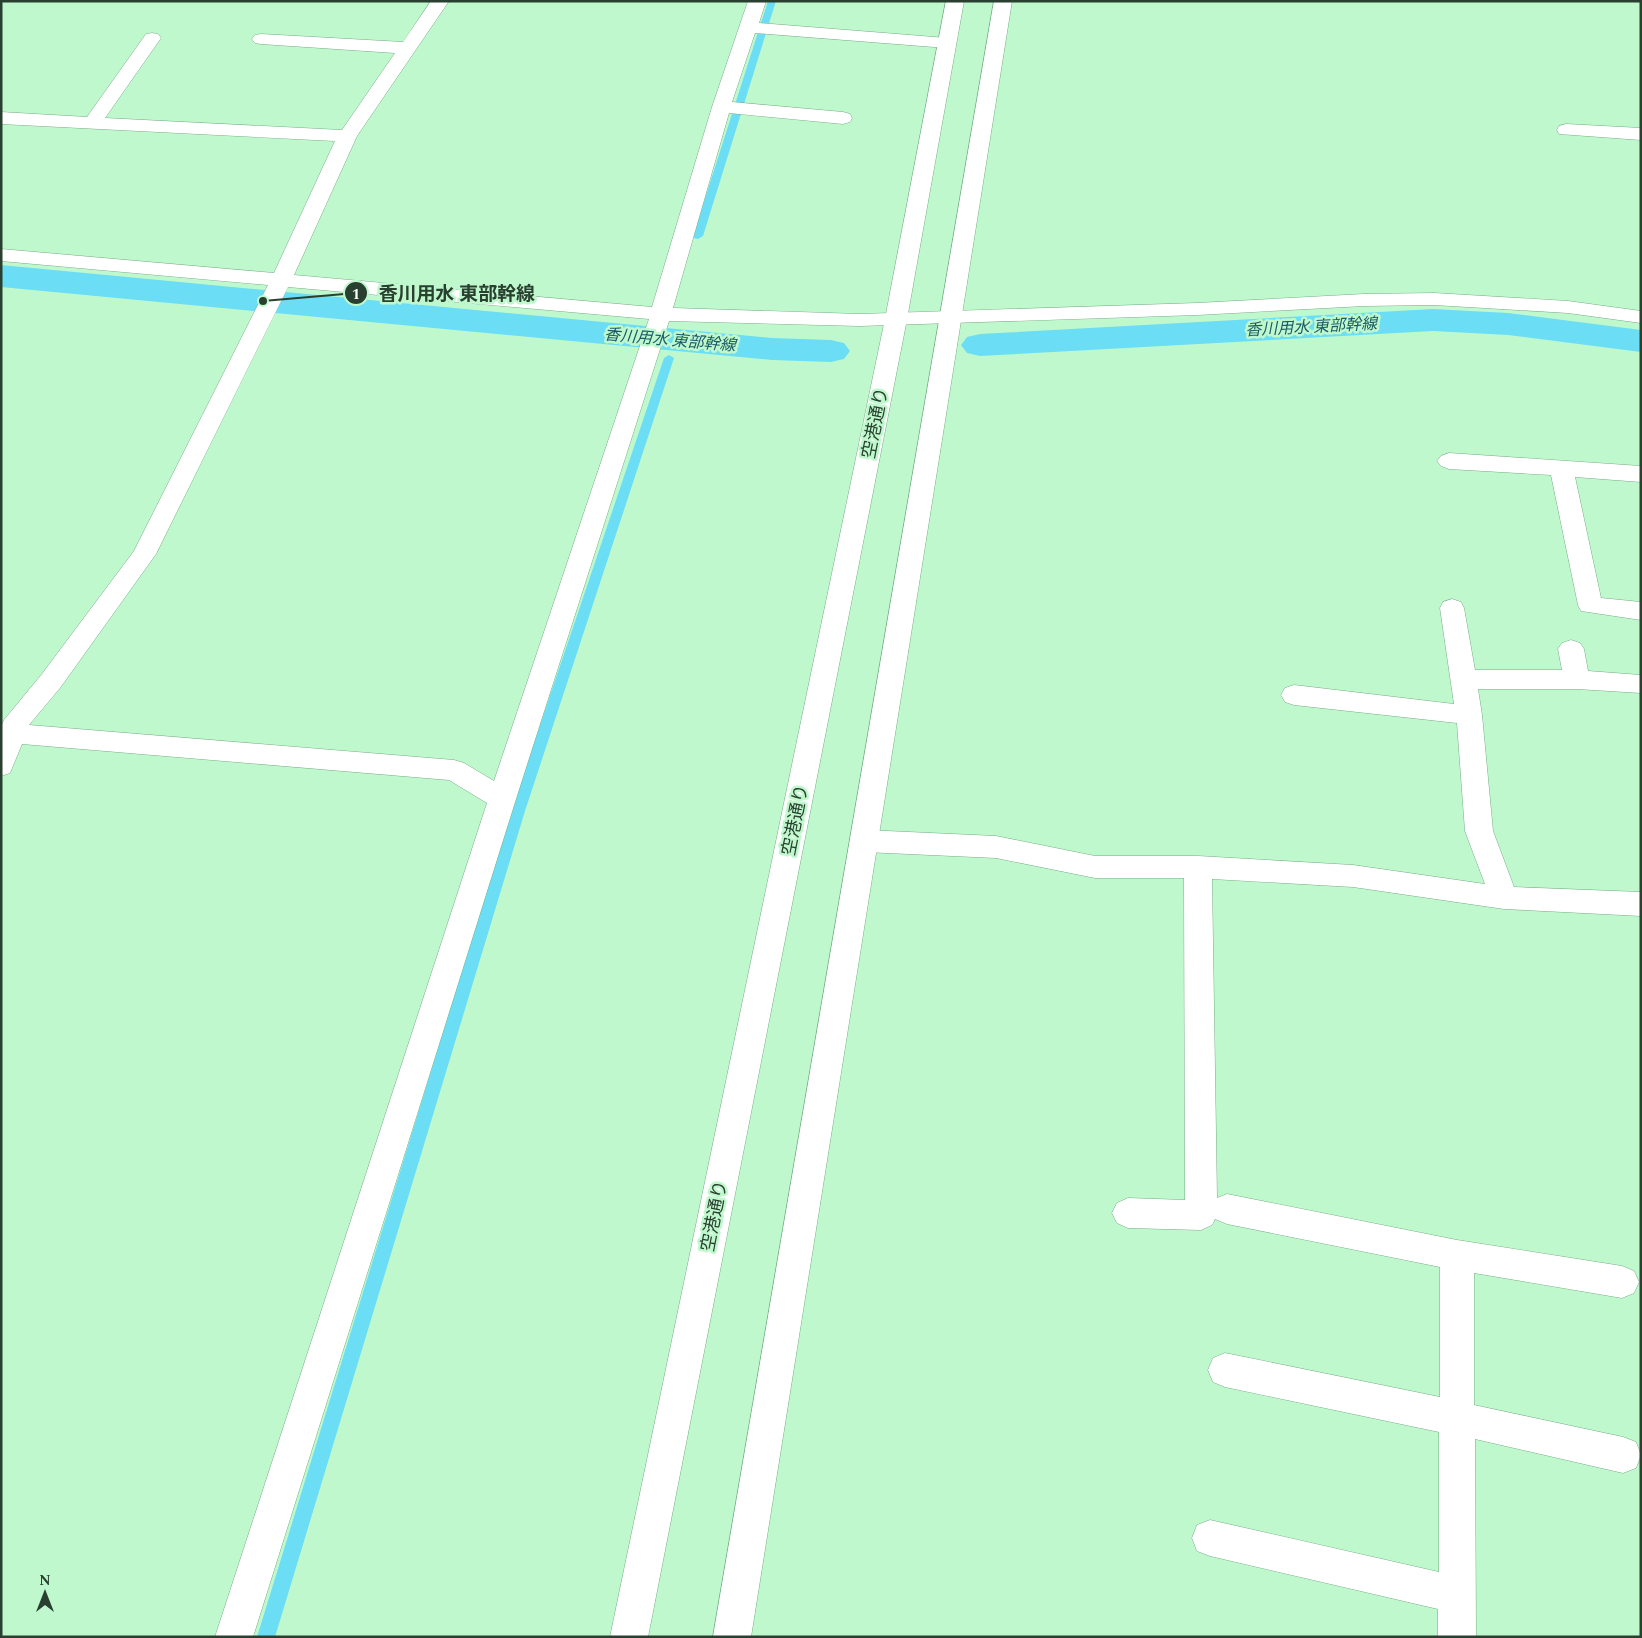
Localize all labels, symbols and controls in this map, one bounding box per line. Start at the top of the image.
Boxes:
callout: 香川用水 東部幹線 [343,276,545,310]
text: 香川用水 東部幹線 [379,280,535,309]
text: 1 [352,283,360,306]
water label: 香川用水 東部幹線 [1245,311,1379,342]
water label: 香川用水 東部幹線 [603,322,739,358]
street label: 空港通り [855,385,896,461]
street label: 空港通り [775,782,816,858]
street label: 空港通り [694,1178,735,1254]
north arrow [20,1568,70,1618]
text: N [39,1570,51,1591]

